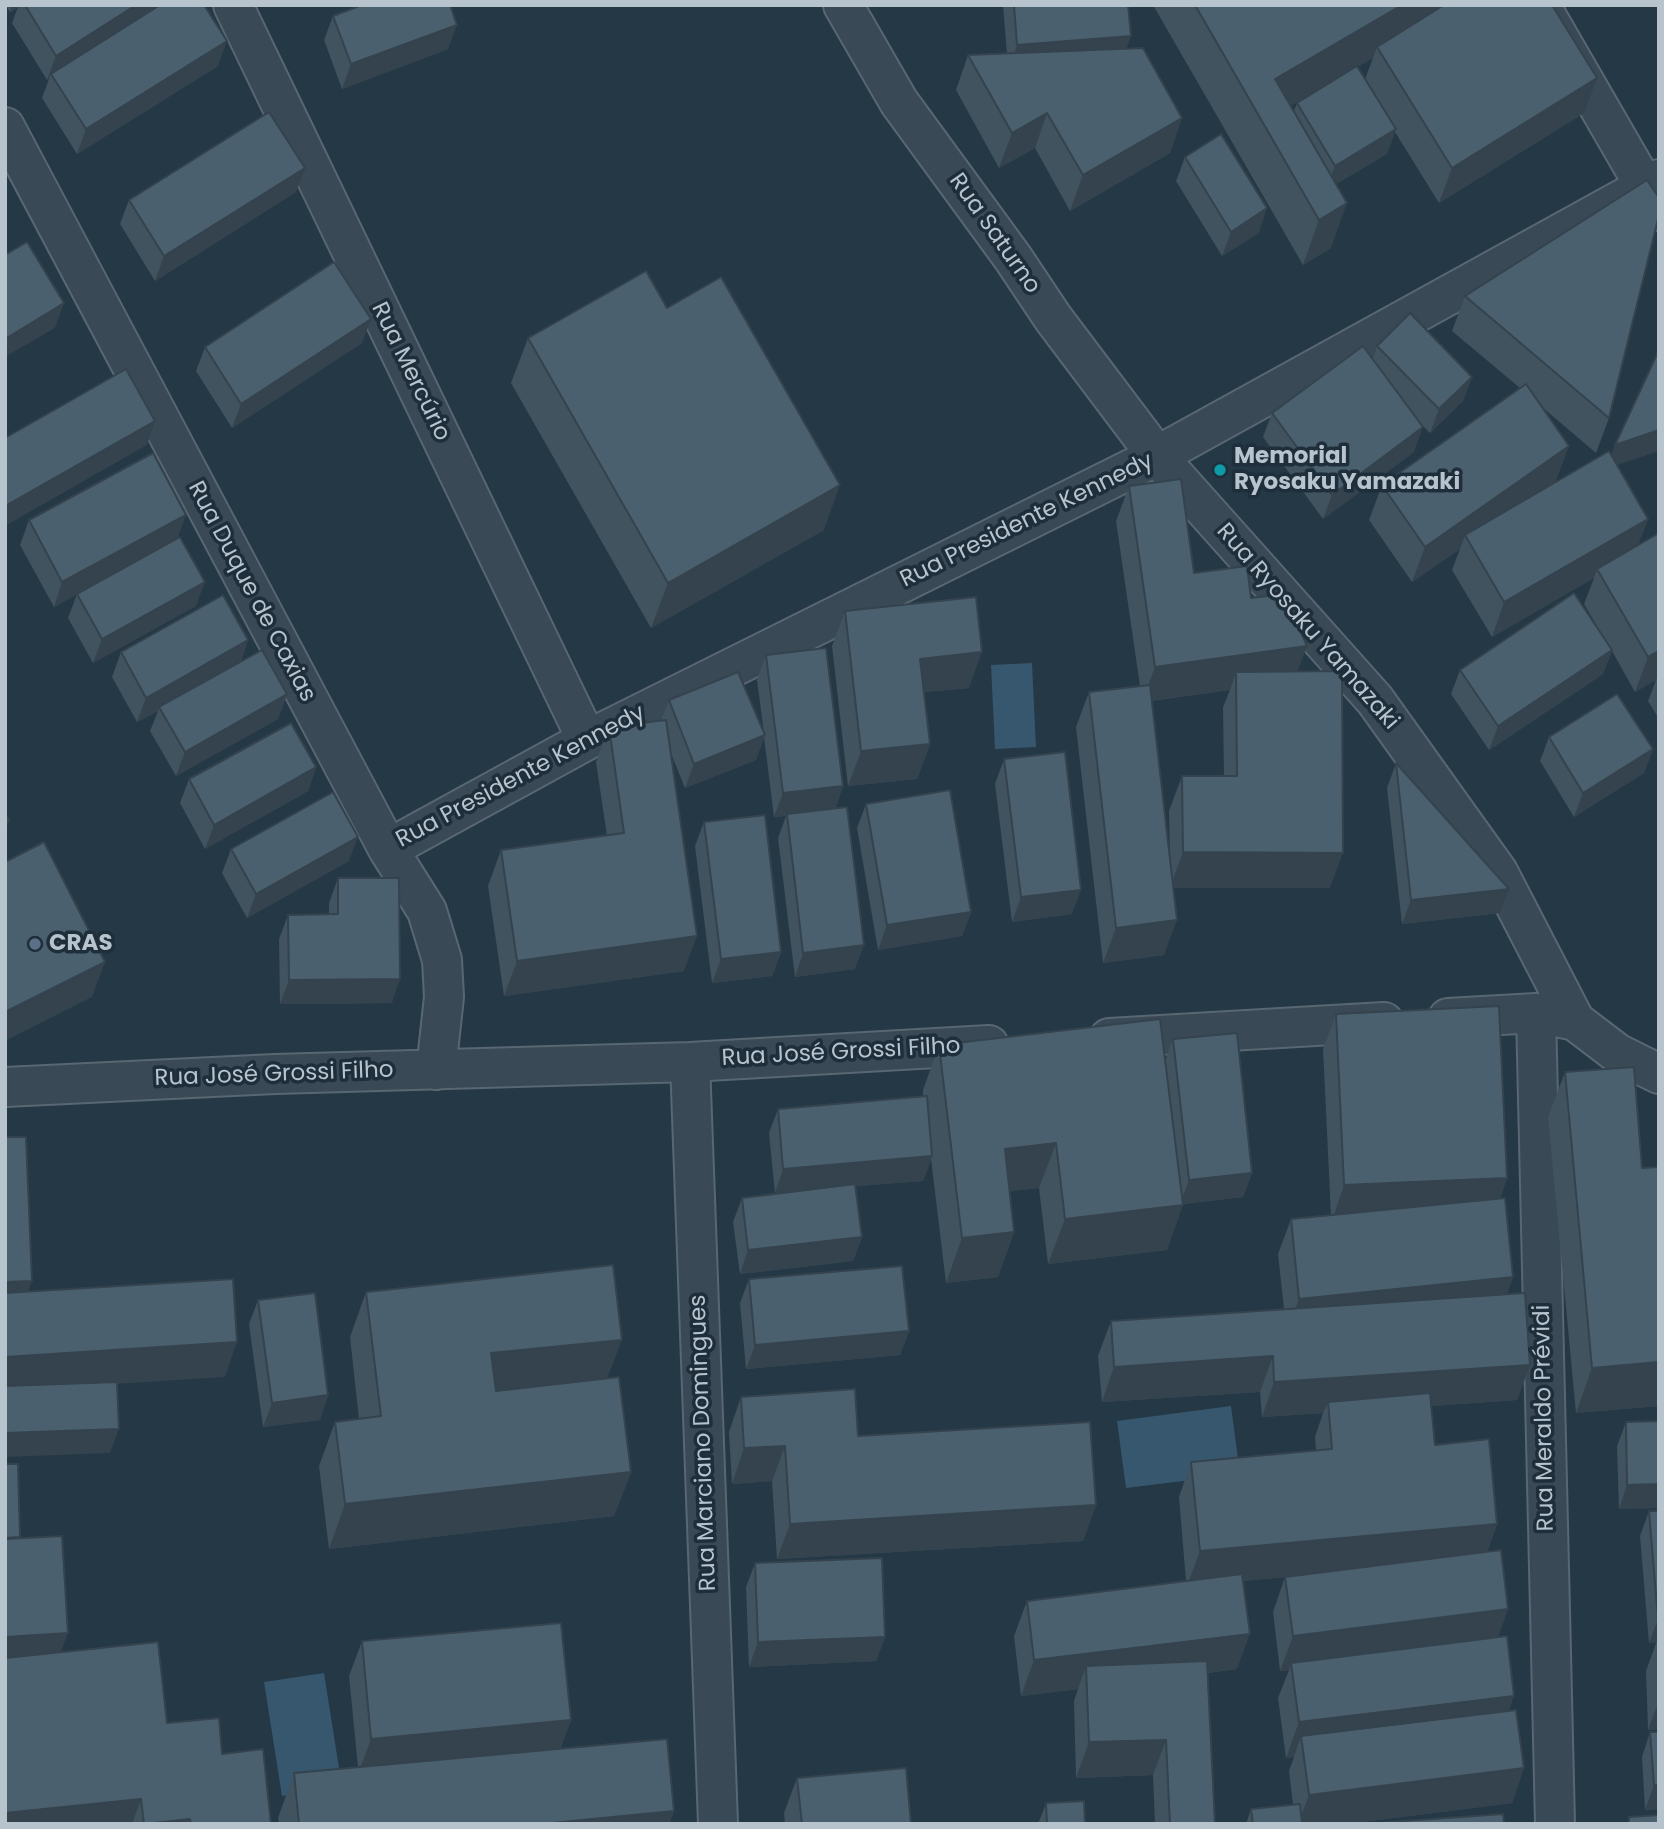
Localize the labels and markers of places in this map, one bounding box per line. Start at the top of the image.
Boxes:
place label: Memorial Ryosaku Yamazaki [1234,443,1460,497]
marker: Memorial Ryosaku Yamazaki [1212,462,1228,478]
place label: CRAS [49,930,113,958]
marker: CRAS [27,936,43,952]

